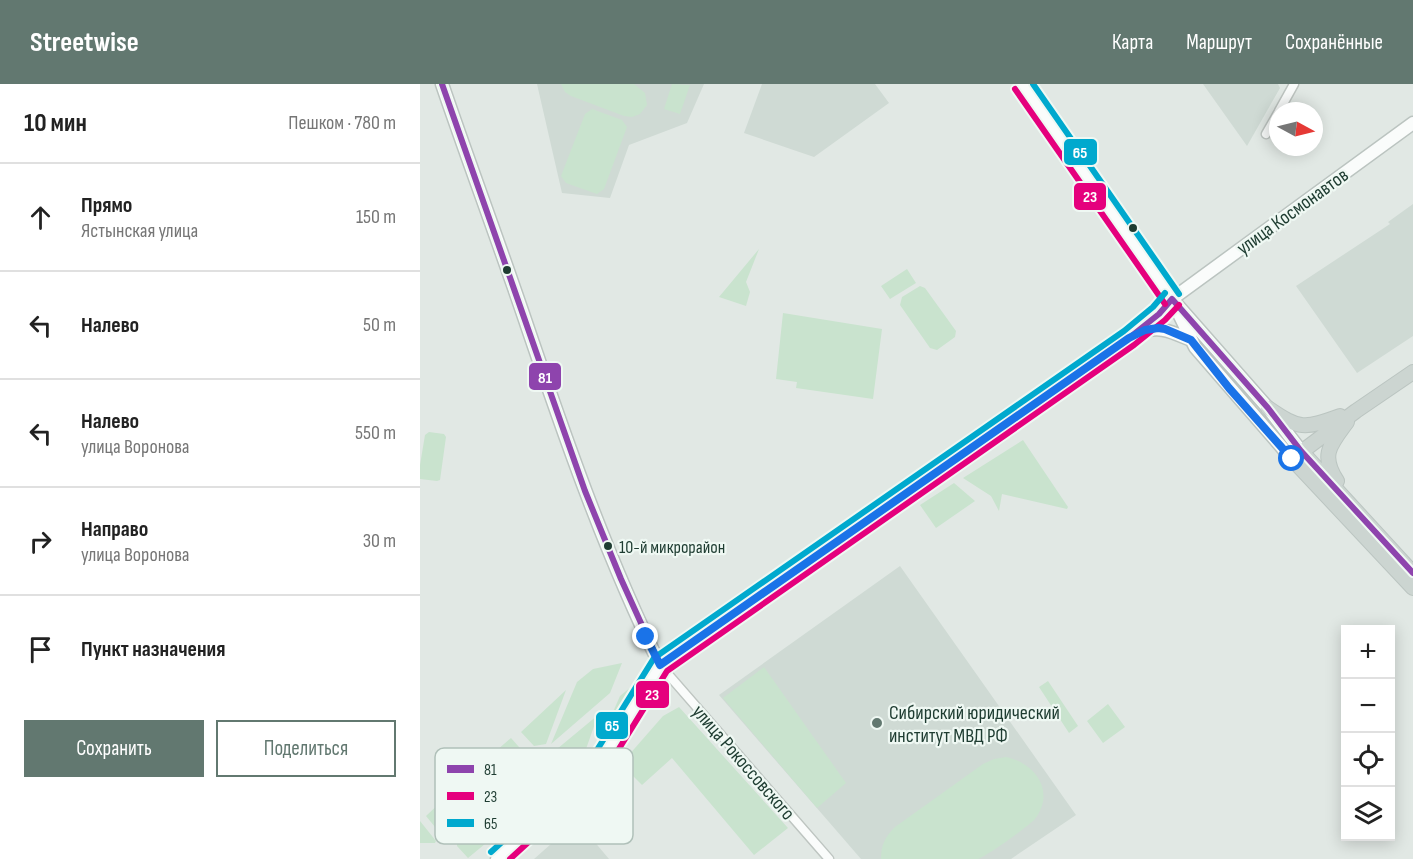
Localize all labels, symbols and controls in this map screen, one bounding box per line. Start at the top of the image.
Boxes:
text: Streetwise [30,26,139,59]
text: Карта [1112,30,1153,55]
text: Маршрут [1186,30,1252,55]
text: Сохранённые [1285,30,1383,55]
north arrow [1269,102,1323,156]
text: 10 мин [24,108,87,139]
text: Пешком · 780 m [288,111,396,135]
line badge: 65 [1063,138,1098,166]
text: 65 [1073,144,1087,163]
street label: улица Космонавтов [1232,163,1353,260]
line badge: 23 [1073,182,1107,211]
text: 23 [1083,188,1097,207]
text: Прямо [81,192,132,219]
icon: ahead [24,201,57,234]
text: 150 m [356,205,396,229]
text: Ястынская улица [81,219,198,243]
unlabelled marker [1127,222,1139,234]
unlabelled marker [501,264,513,276]
icon: left [24,309,57,342]
text: Налево [81,312,139,339]
text: 50 m [363,313,396,337]
line badge: 81 [528,362,562,391]
text: 81 [538,369,553,388]
text: Налево [81,408,139,435]
icon: left [24,417,57,450]
text: 550 m [355,421,396,445]
text: улица Воронова [81,435,190,459]
route start [1278,445,1304,471]
text: Направо [81,516,148,543]
icon: right [24,525,57,558]
text: 30 m [363,529,396,553]
place label: 10-й микрорайон [619,537,725,558]
marker: 10-й микрорайон [602,540,614,552]
text: улица Воронова [81,543,190,567]
route end [632,623,658,649]
map controls [1341,625,1395,841]
button: + [1341,625,1395,679]
icon: arrive [24,633,57,666]
text: Пункт назначения [81,636,225,663]
button: − [1341,679,1395,733]
line badge: 23 [635,680,670,709]
text: 23 [645,686,659,705]
street label: улица Рокоссовского [687,700,800,825]
place label: Сибирский юридический институт МВД РФ [889,701,1060,748]
line badge: 65 [595,711,629,740]
marker: Сибирский юридический институт МВД РФ [870,716,884,730]
text: 65 [605,717,619,736]
button: Сохранить [24,720,204,777]
button: Поделиться [216,720,396,777]
button: locate [1341,733,1395,787]
legend [435,748,633,844]
text: 81 [484,761,497,780]
button: layers [1341,787,1395,841]
text: 23 [484,788,497,807]
text: 65 [484,815,497,834]

